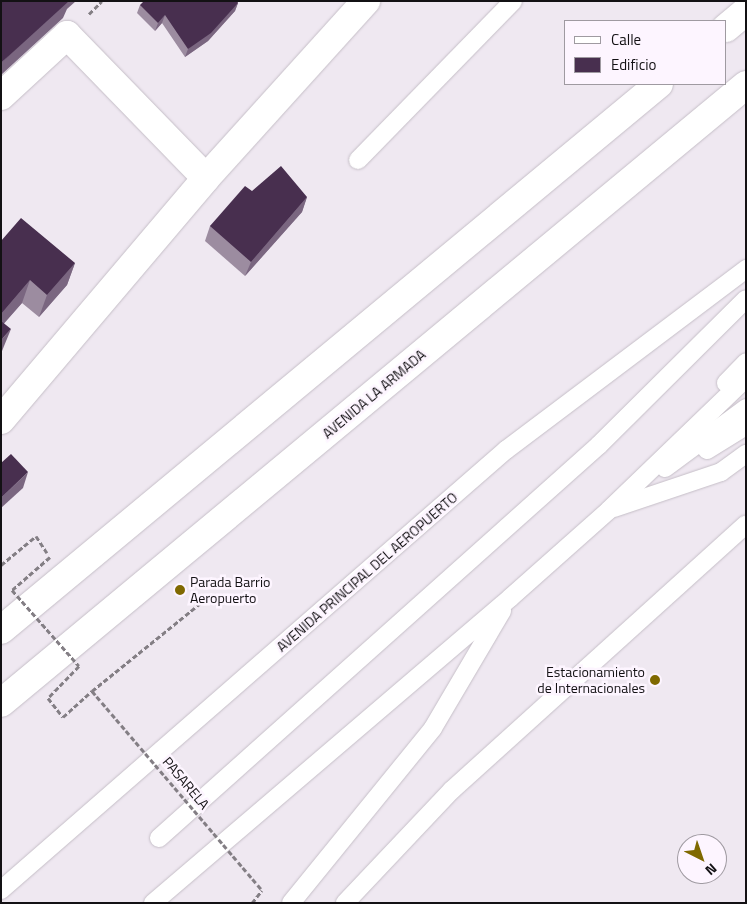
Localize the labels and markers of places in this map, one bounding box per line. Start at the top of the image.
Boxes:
place label: Parada Barrio Aeropuerto [190,574,270,606]
marker: Parada Barrio Aeropuerto [174,584,186,596]
place label: Estacionamiento de Internacionales [537,664,645,696]
marker: Estacionamiento de Internacionales [649,674,661,686]

